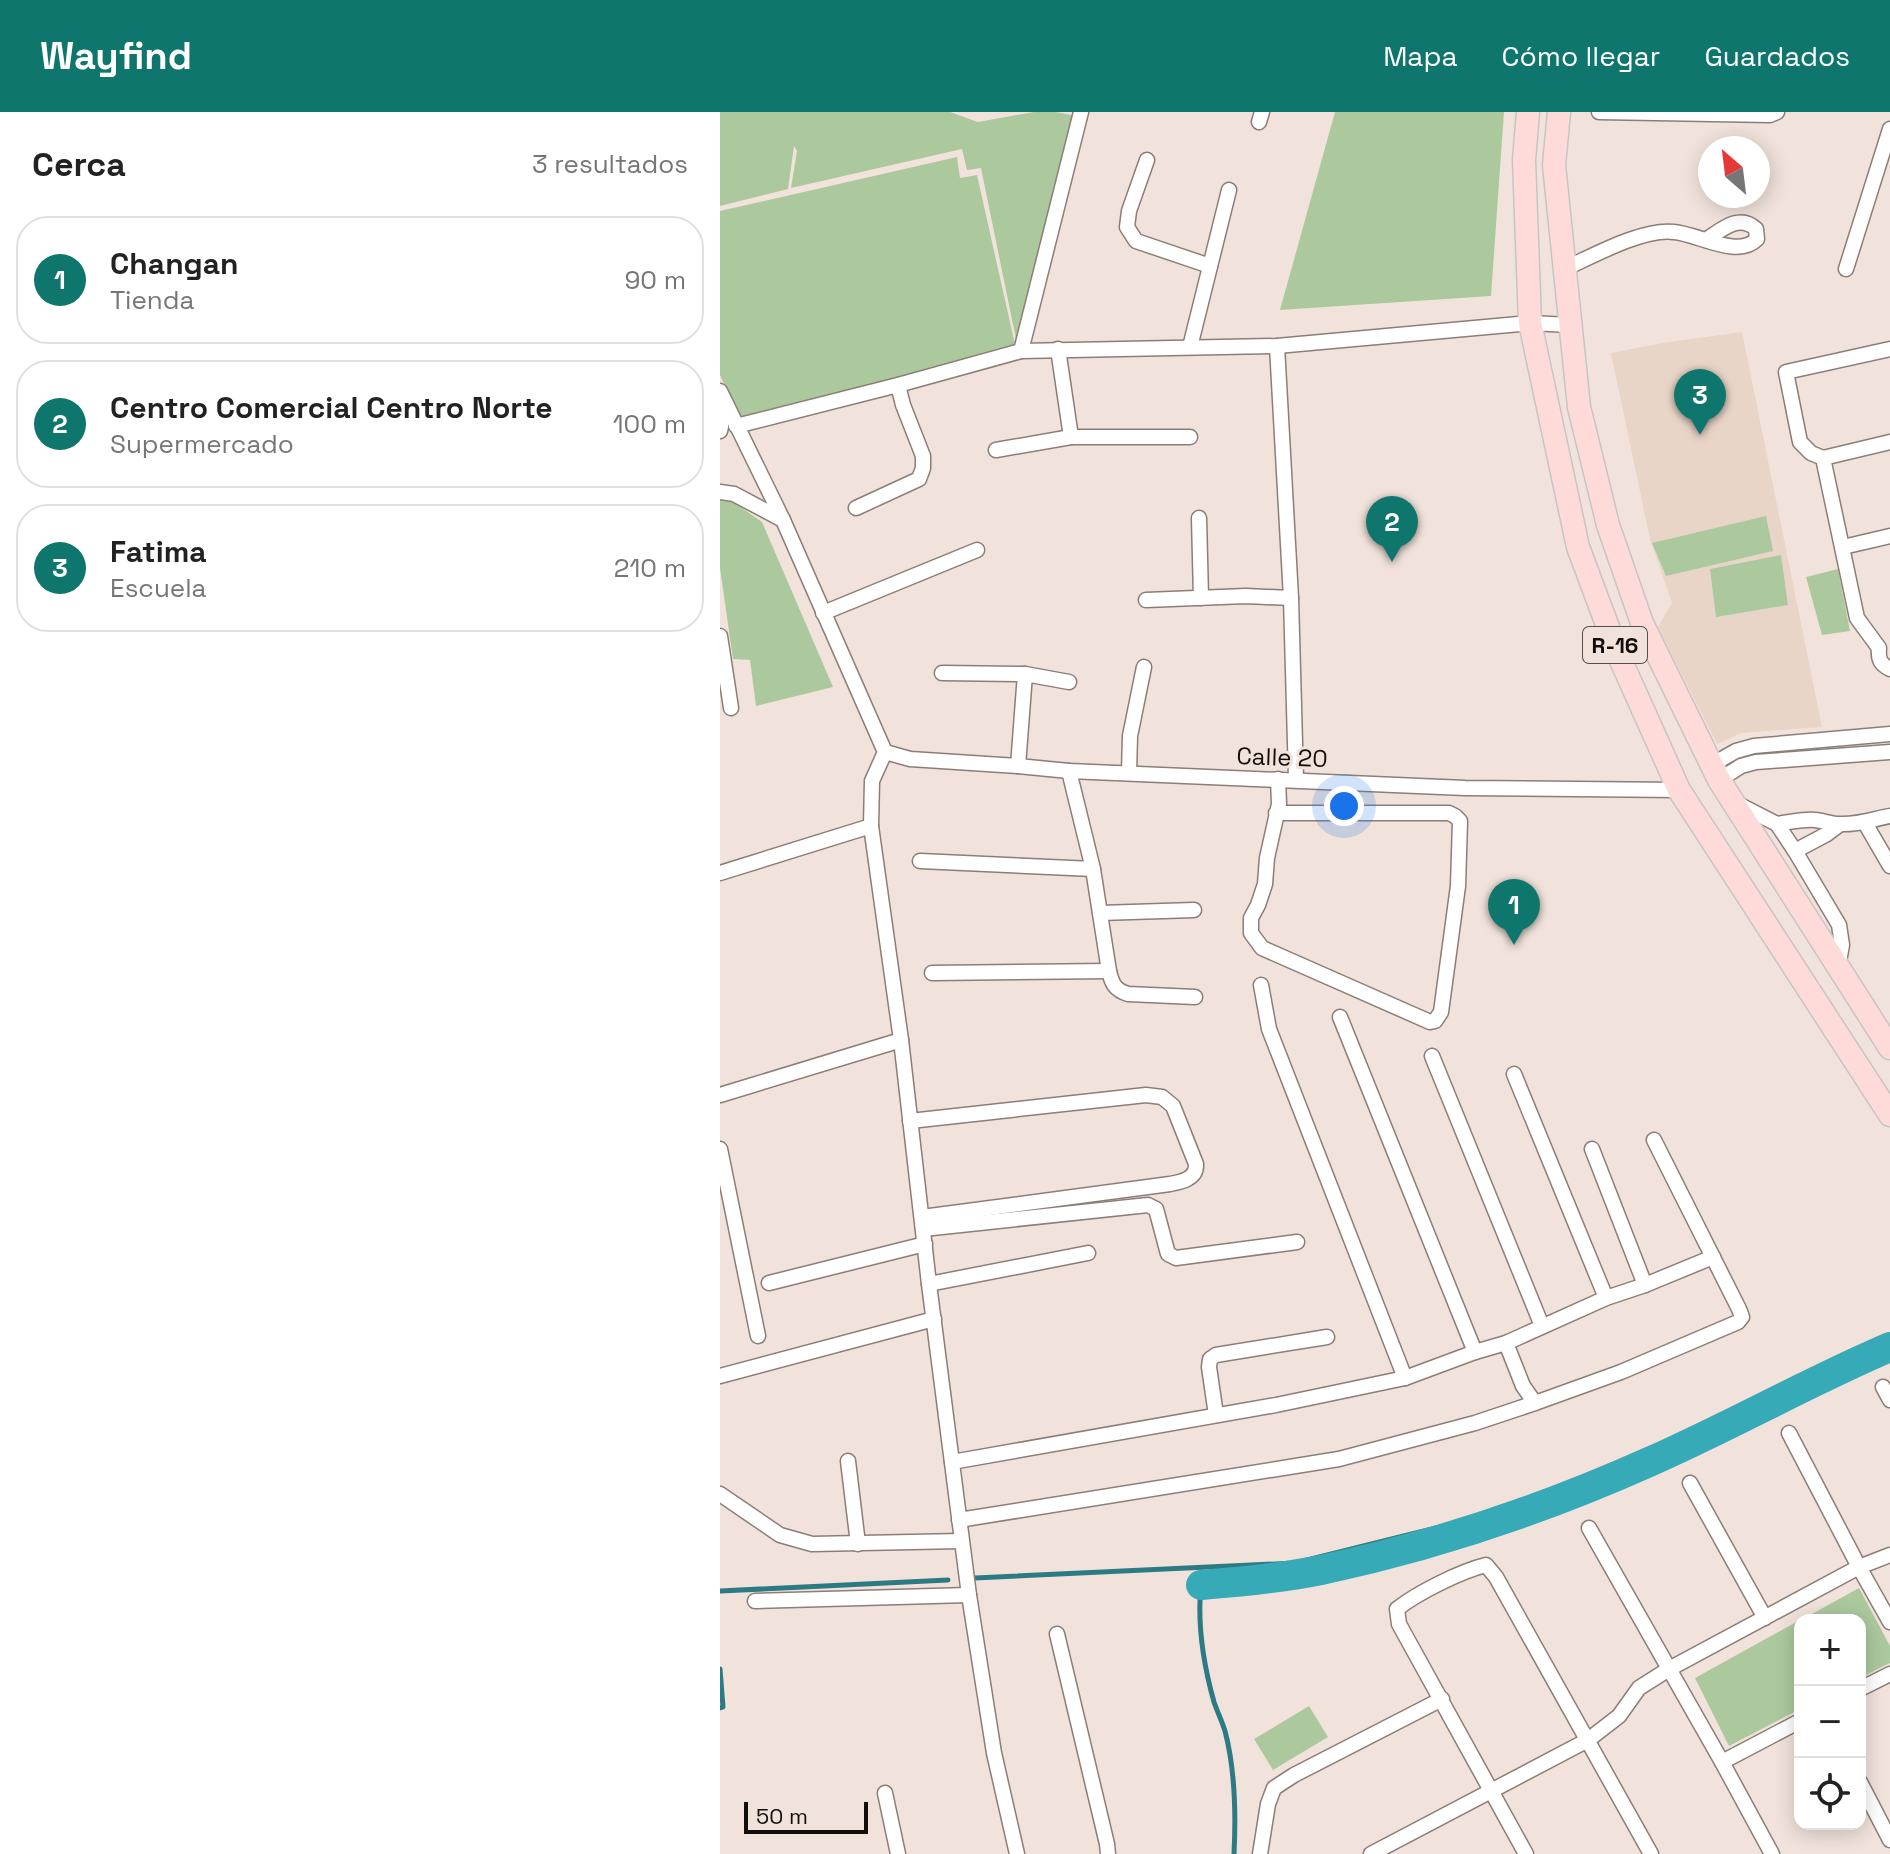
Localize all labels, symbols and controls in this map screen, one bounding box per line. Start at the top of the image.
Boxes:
text: Wayfind [40,32,192,80]
text: Mapa [1383,38,1458,74]
text: Cómo llegar [1502,38,1660,74]
text: Guardados [1704,38,1850,74]
north arrow [1698,136,1770,208]
text: Cerca [32,143,126,186]
text: 3 resultados [532,147,688,181]
text: Changan [110,244,239,283]
text: 1 [54,263,66,297]
text: 90 m [624,263,686,297]
text: Tienda [110,283,194,317]
pin: 3 [1674,369,1726,435]
text: Centro Comercial Centro Norte [110,388,553,427]
text: 2 [52,407,68,441]
text: 100 m [613,407,686,441]
text: Supermercado [110,427,294,461]
pin: 2 [1366,496,1418,562]
text: Fatima [110,532,207,571]
text: 3 [52,551,68,585]
text: 210 m [614,551,686,585]
text: Escuela [110,571,207,605]
road number: R-16 [1583,627,1647,663]
street label: Calle 20 [1236,740,1328,774]
your location [1324,786,1364,826]
pin: 1 [1488,879,1540,945]
map controls [1794,1614,1866,1830]
button: + [1794,1614,1866,1686]
button: − [1794,1686,1866,1758]
button: locate [1794,1758,1866,1830]
scale bar [744,1798,868,1834]
text: 50 m [756,1802,808,1830]

